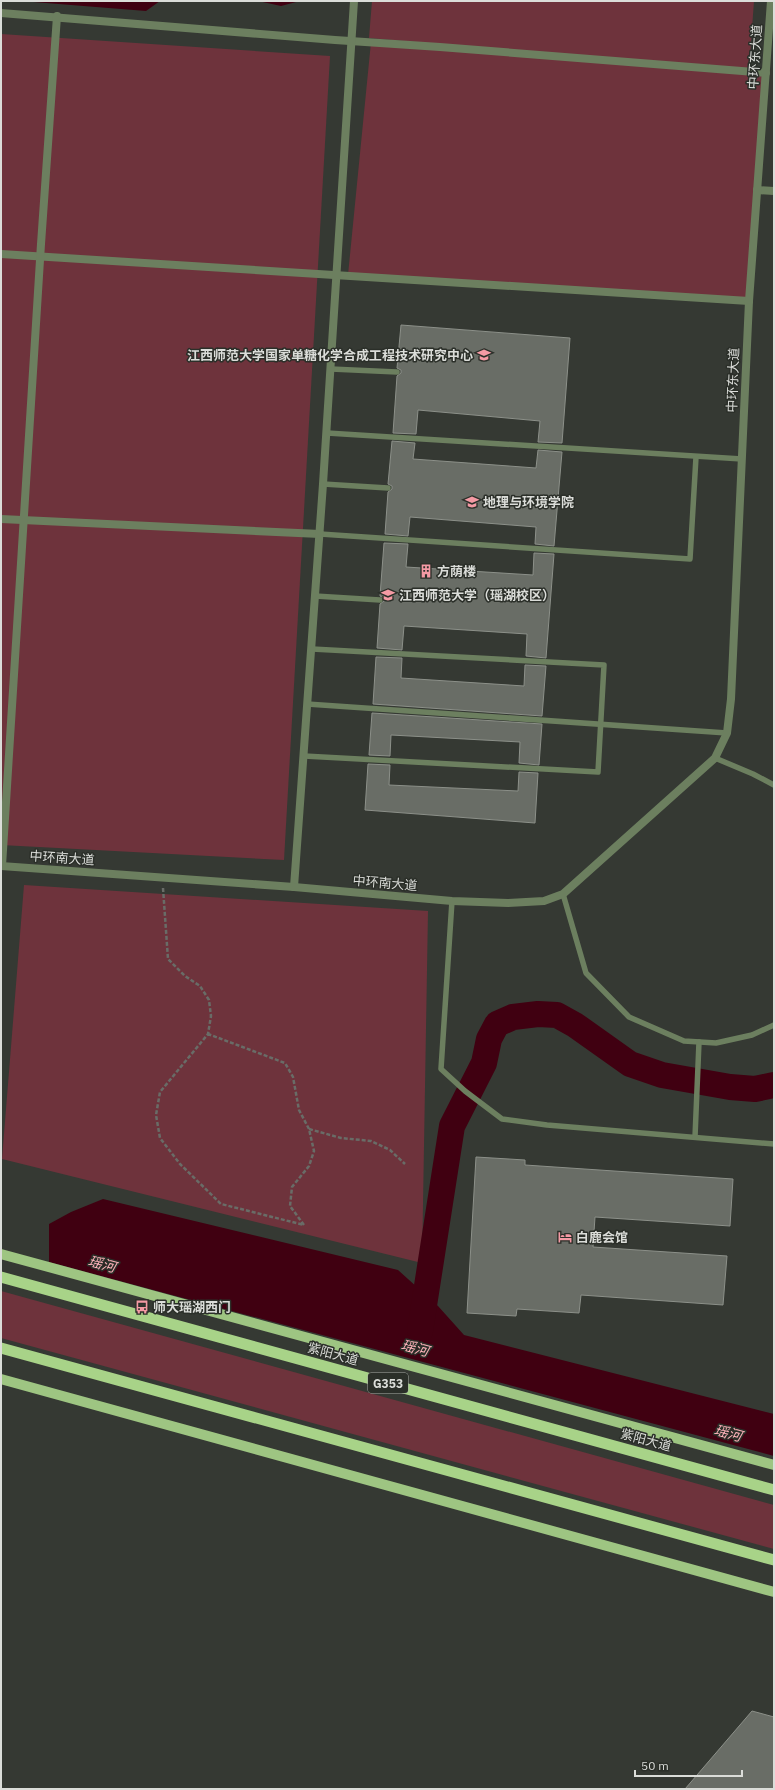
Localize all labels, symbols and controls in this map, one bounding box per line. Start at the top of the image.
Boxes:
street label: 中环东大道 [744,24,766,90]
place label: 江西师范大学国家单糖化学合成工程技术研究中心 [187,347,473,364]
school or university icon: 江西师范大学国家单糖化学合成工程技术研究中心 [476,347,492,363]
street label: 中环东大道 [723,347,743,413]
school or university icon: 地理与环境学院 [464,494,480,510]
place label: 地理与环境学院 [483,494,574,511]
building icon: 方荫楼 [418,563,434,579]
place label: 方荫楼 [437,563,476,580]
school or university icon: 江西师范大学（瑶湖校区） [380,587,396,603]
place label: 江西师范大学（瑶湖校区） [399,587,555,604]
street label: 中环南大道 [29,847,95,869]
street label: 中环南大道 [352,872,418,894]
hotel icon: 白鹿会馆 [557,1229,573,1245]
place label: 白鹿会馆 [576,1229,628,1246]
water label: 瑶河 [86,1252,121,1277]
bus stop icon: 师大瑶湖西门 [134,1299,150,1315]
place label: 师大瑶湖西门 [153,1299,231,1316]
water label: 瑶河 [399,1336,434,1361]
street label: 紫阳大道 [306,1339,360,1369]
road number: G353 [368,1373,408,1393]
water label: 瑶河 [712,1421,747,1446]
street label: 紫阳大道 [619,1425,673,1455]
scale bar [635,1752,742,1778]
text: 50 m [641,1758,669,1773]

